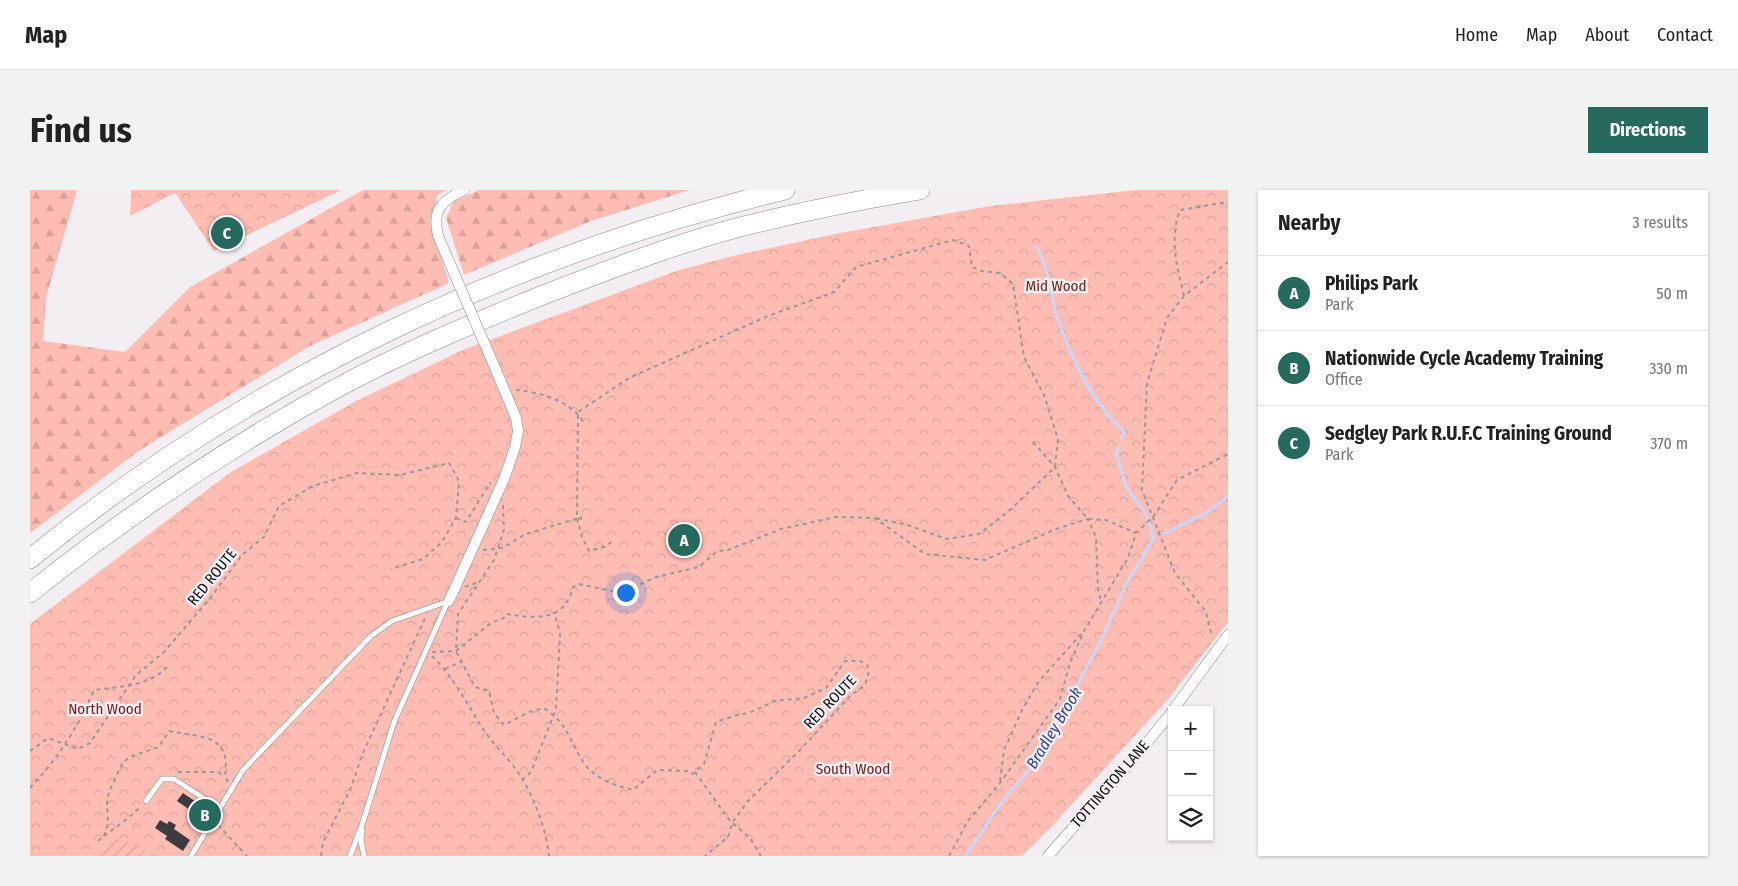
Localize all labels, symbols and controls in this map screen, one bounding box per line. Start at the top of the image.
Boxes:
text: Map [25,21,67,49]
text: Home [1455,24,1498,46]
text: Map [1526,24,1557,46]
text: About [1585,24,1629,46]
text: Contact [1657,24,1713,46]
button: Directions [1588,107,1708,153]
text: Find us [30,109,132,151]
text: Nearby [1278,210,1340,236]
text: 3 results [1632,213,1688,232]
pin: C [211,214,243,252]
text: Philips Park [1325,272,1418,295]
park label: Mid Wood [1026,277,1086,295]
text: A [1290,284,1298,303]
text: 50 m [1656,284,1688,303]
text: Park [1325,295,1353,314]
text: Nationwide Cycle Academy Training [1325,347,1603,370]
text: B [1290,359,1298,378]
text: 330 m [1649,359,1688,378]
text: Office [1325,370,1363,389]
text: Sedgley Park R.U.F.C Training Ground [1325,422,1612,445]
text: C [1290,434,1298,453]
text: 370 m [1650,434,1688,453]
text: Park [1325,445,1353,464]
pin: A [668,521,700,559]
street label: RED ROUTE [184,545,240,609]
your location [613,580,639,606]
street label: RED ROUTE [800,671,860,733]
water label: Bradley Brook [1022,684,1086,772]
park label: North Wood [68,700,142,718]
map controls [1168,706,1213,841]
button: + [1168,706,1213,751]
street label: TOTTINGTON LANE [1067,737,1153,831]
button: − [1168,751,1213,796]
park label: South Wood [816,760,890,778]
pin: B [189,796,221,834]
button: layers [1168,796,1213,841]

